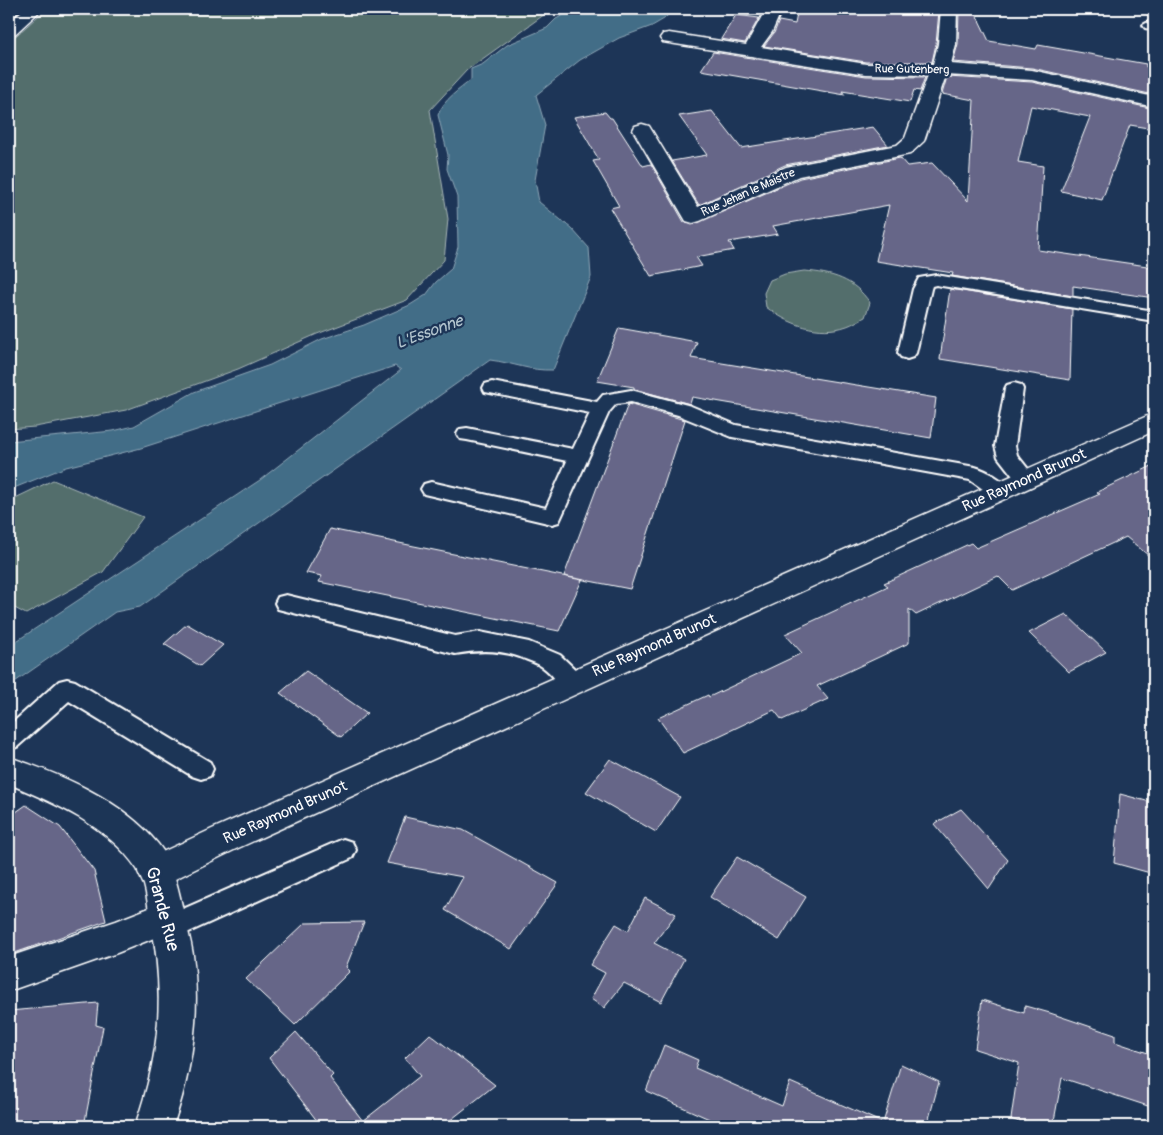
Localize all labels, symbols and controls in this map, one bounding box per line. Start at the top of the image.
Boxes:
street label: Rue Gutenberg [874,61,950,78]
street label: Rue Jehan le Maistre [699,165,798,220]
water label: L'Essonne [393,310,467,353]
street label: Rue Raymond Brunot [959,444,1090,516]
street label: Rue Raymond Brunot [589,609,720,681]
street label: Rue Raymond Brunot [220,776,351,848]
street label: Grande Rue [140,864,185,954]

